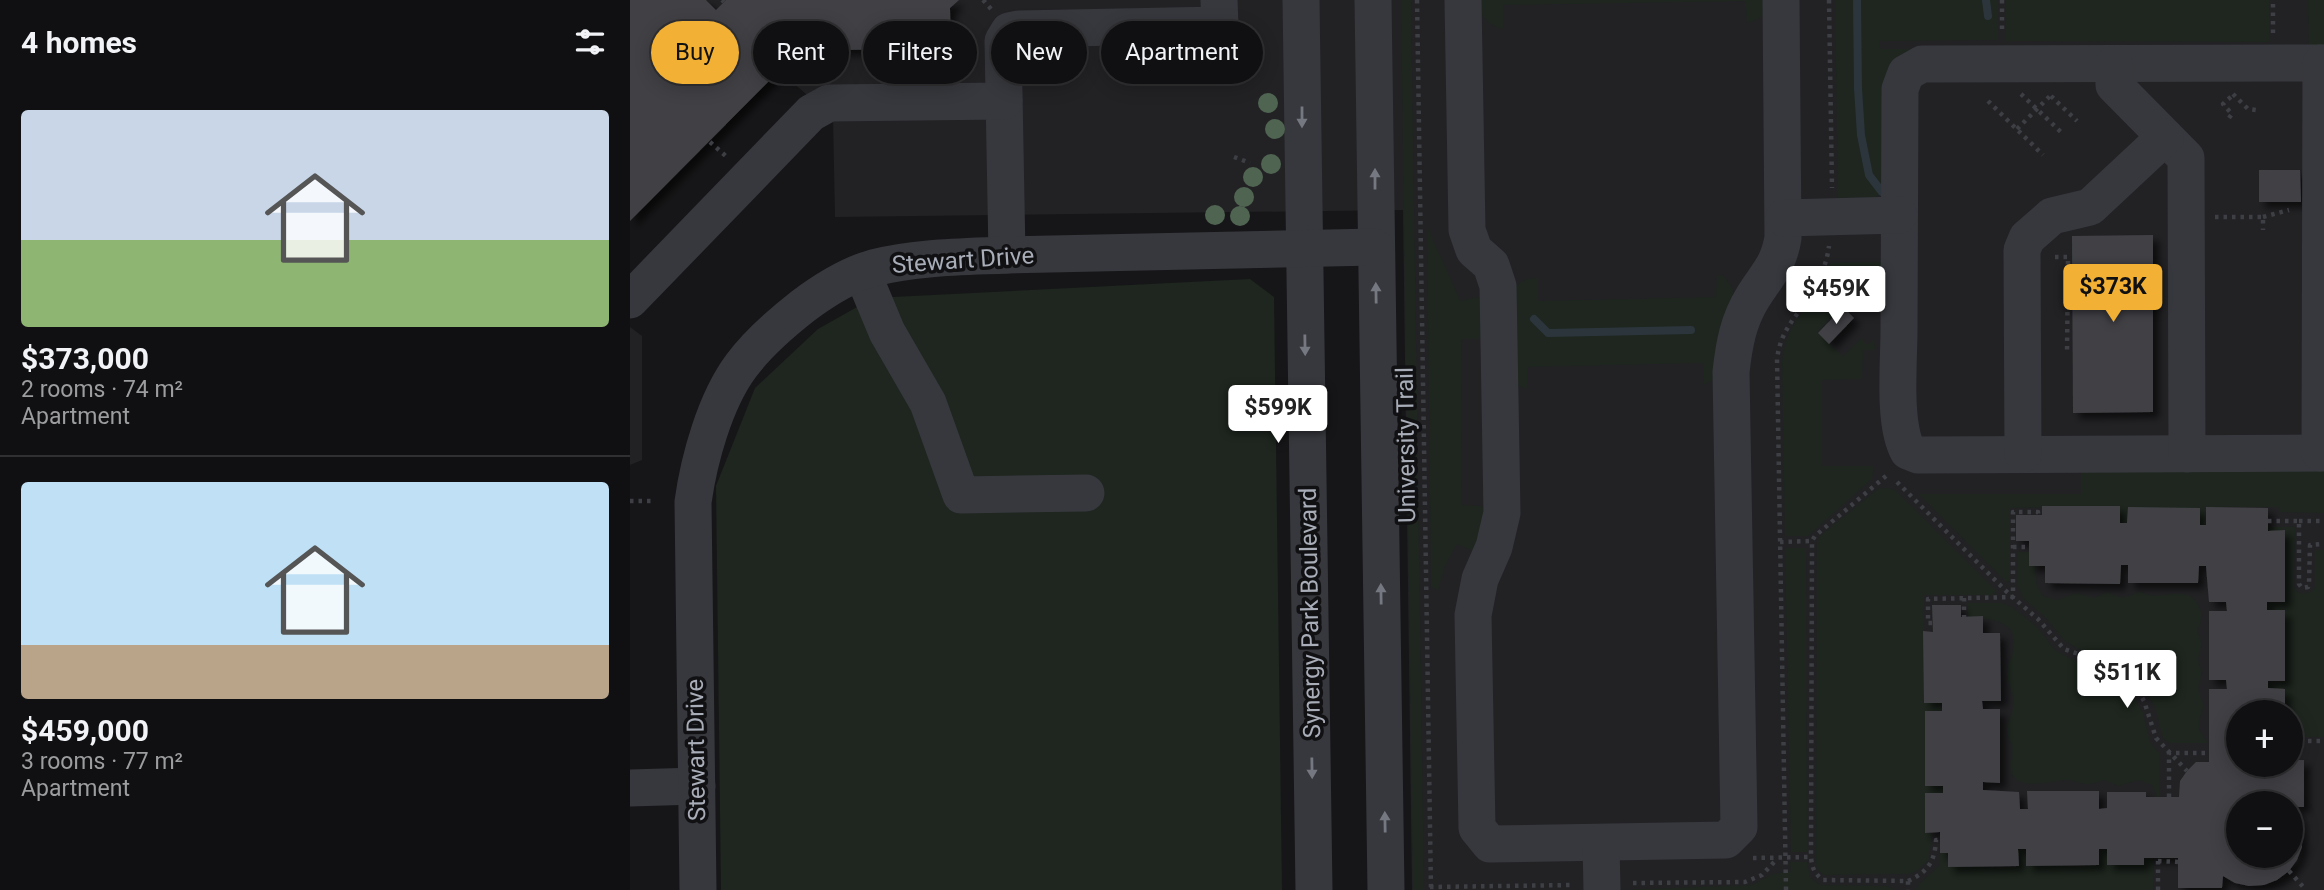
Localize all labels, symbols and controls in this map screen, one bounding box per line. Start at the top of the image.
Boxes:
chip: Buy [651,21,739,84]
chip: Rent [753,21,849,84]
chip: Filters [863,21,977,84]
chip: New [991,21,1087,84]
chip: Apartment [1101,21,1263,84]
icon: filters [571,23,609,61]
text: 4 homes [21,25,137,60]
one-way arrow [1296,106,1308,128]
icon: home [252,155,378,281]
one-way arrow [1369,168,1381,190]
street label: Stewart Drive [891,241,1035,279]
pin: $373K [2064,264,2162,324]
pin: $459K [1787,266,1885,326]
text: $373K [2079,273,2147,300]
text: $459K [1802,275,1870,302]
one-way arrow [1370,282,1382,304]
one-way arrow [1299,334,1311,356]
text: $373,000 [21,341,149,376]
street label: University Trail [1391,367,1421,523]
text: 2 rooms · 74 m² [21,376,183,403]
pin: $599K [1229,386,1327,445]
text: $599K [1244,394,1312,421]
text: Apartment [21,403,130,430]
street label: Synergy Park Boulevard [1294,487,1326,739]
icon: home [252,527,378,653]
one-way arrow [1375,583,1387,605]
pin: $511K [2078,650,2176,710]
text: $511K [2093,659,2161,686]
street label: Stewart Drive [681,679,711,821]
map controls [2226,700,2303,868]
button: + [2226,700,2303,777]
text: $459,000 [21,713,149,748]
text: 3 rooms · 77 m² [21,748,183,775]
one-way arrow [1306,757,1318,779]
text: Apartment [21,775,130,802]
button: − [2226,791,2303,868]
one-way arrow [1379,811,1390,833]

